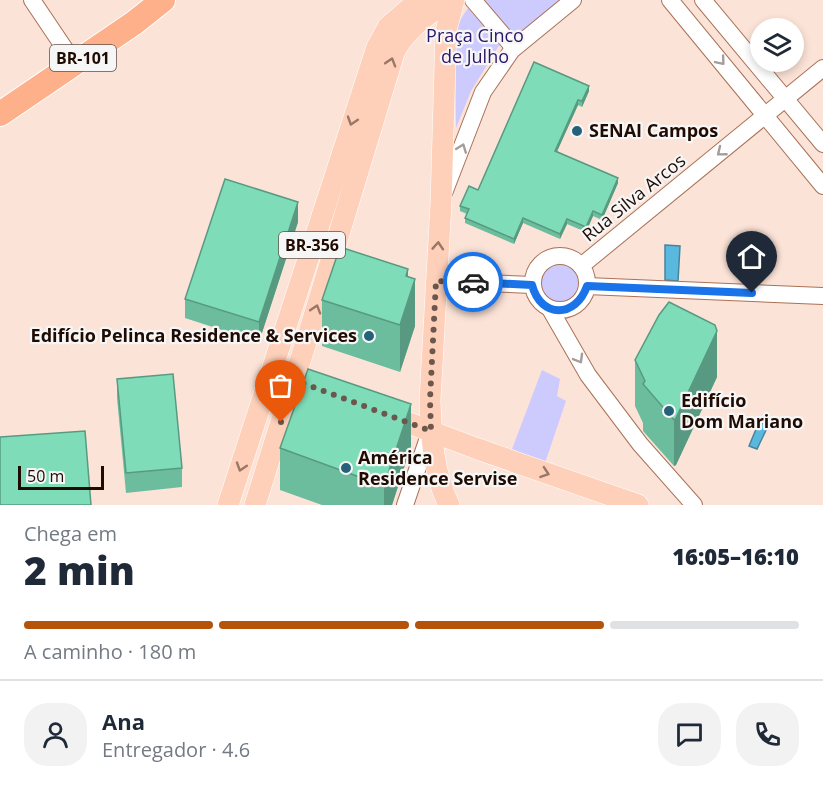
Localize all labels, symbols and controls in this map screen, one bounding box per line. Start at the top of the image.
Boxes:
map controls [750,18,804,72]
button: layers [750,18,804,72]
park label: Praça Cinco de Julho [426,23,524,68]
road number: BR-101 [50,45,116,71]
one-way arrow [714,54,725,65]
one-way arrow [384,57,396,68]
one-way arrow [347,115,360,126]
place label: SENAI Campos [589,118,718,142]
marker: SENAI Campos [570,124,584,138]
one-way arrow [455,143,467,154]
one-way arrow [717,145,728,156]
street label: Rua Silva Arcos [577,148,690,246]
pin [726,231,777,293]
road number: BR-356 [279,232,345,258]
icon: home [735,240,768,273]
one-way arrow [431,242,444,251]
courier [443,252,503,312]
icon: car [457,266,490,299]
one-way arrow [309,304,321,315]
place label: Edifício Pelinca Residence & Services [31,323,357,347]
marker: Edifício Pelinca Residence & Services [362,329,376,343]
one-way arrow [572,353,584,364]
pin [255,360,306,422]
icon: bag [264,369,297,402]
place label: Edifício Dom Mariano [681,388,803,433]
marker: Edifício Dom Mariano [662,404,676,418]
place label: América Residence Servise [358,445,517,490]
one-way arrow [235,461,248,472]
marker: América Residence Servise [339,461,353,475]
scale bar [18,463,104,490]
text: 50 m [27,465,64,487]
one-way arrow [539,465,550,478]
text: Chega em [24,520,117,547]
text: 16:05–16:10 [672,541,799,571]
text: 2 min [24,543,135,596]
text: A caminho · 180 m [24,638,196,665]
button: person [24,703,87,766]
button: chat [658,703,721,766]
button: phone [736,703,799,766]
text: Ana [102,706,145,736]
text: Entregador · 4.6 [102,736,250,763]

